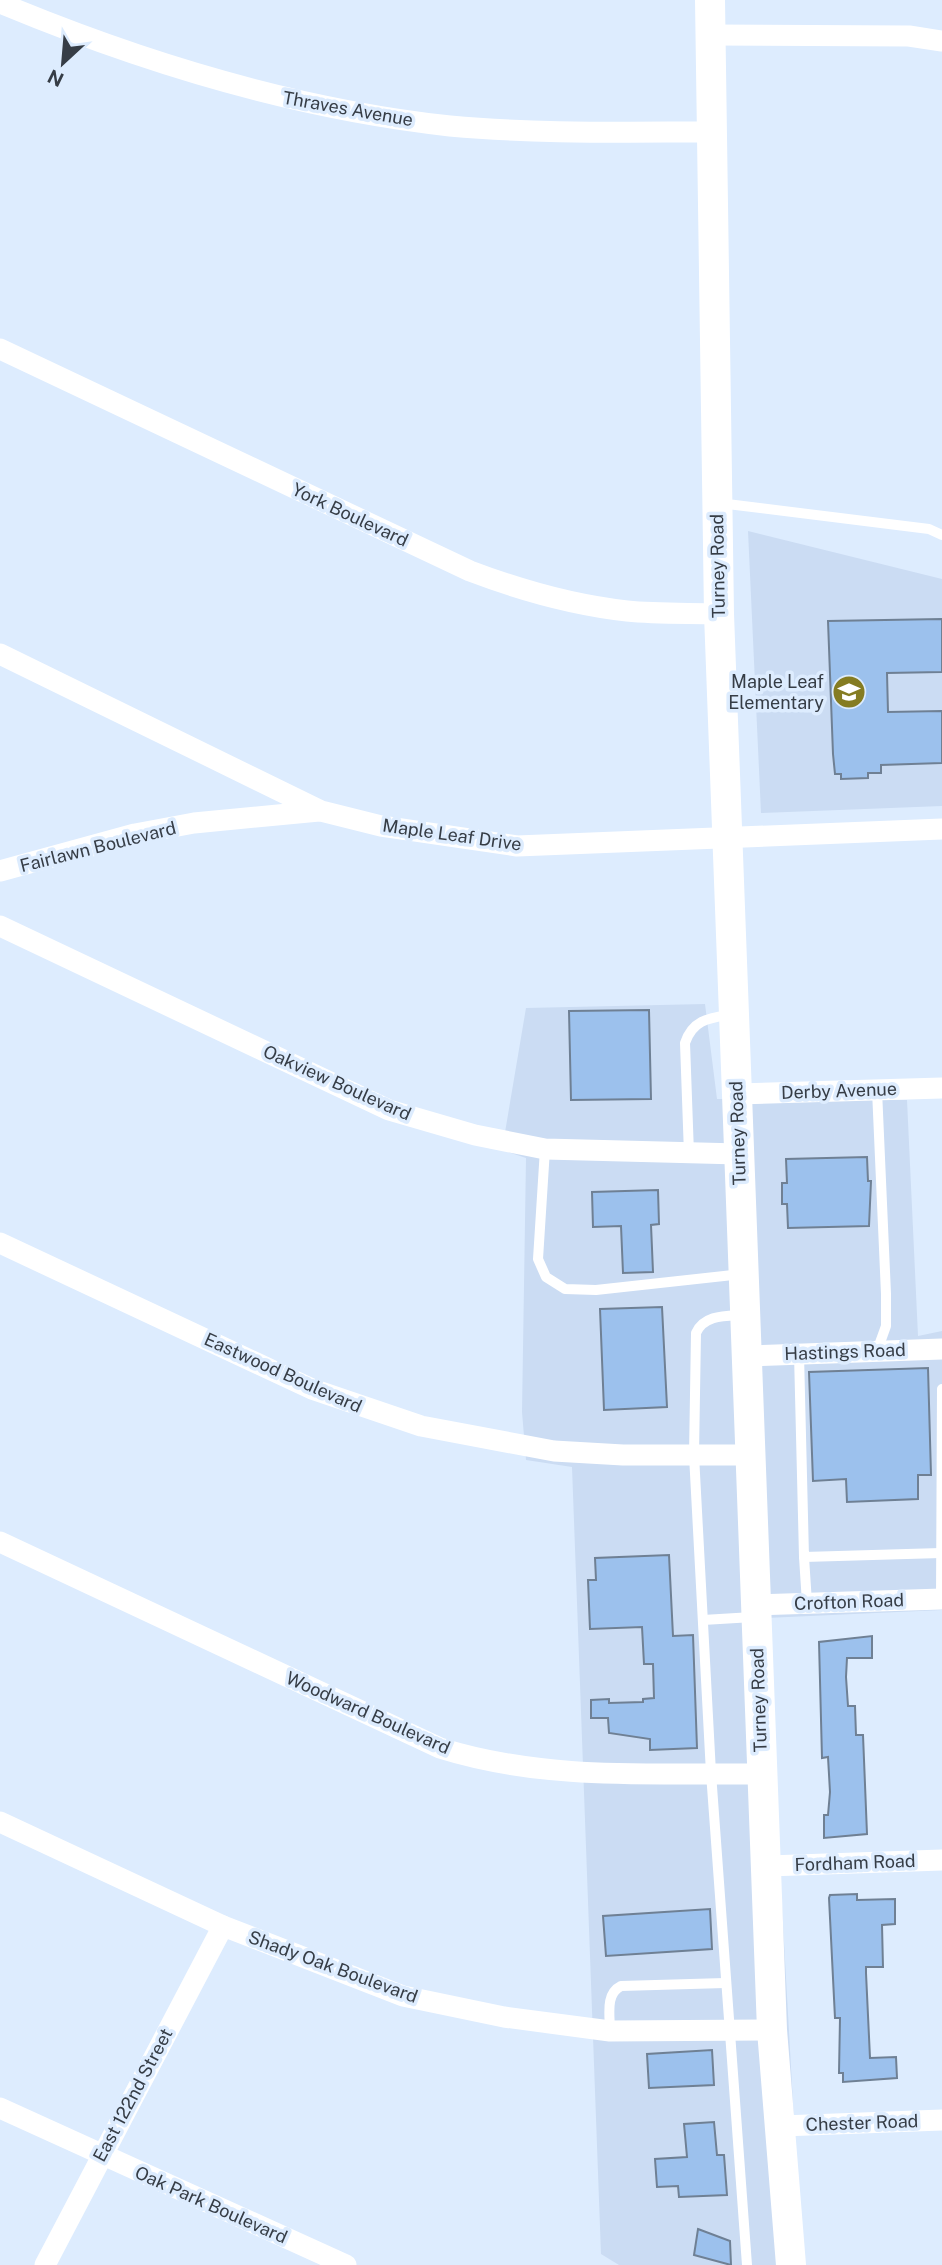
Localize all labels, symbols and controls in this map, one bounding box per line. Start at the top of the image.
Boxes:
north arrow [28,28,98,98]
text: N [44,65,67,91]
street label: Thraves Avenue [281,87,415,130]
street label: York Boulevard [289,478,412,551]
street label: Turney Road [706,514,729,618]
place label: Maple Leaf Elementary [728,671,824,713]
school or university icon: Maple Leaf Elementary [830,673,868,711]
street label: Maple Leaf Drive [381,814,523,855]
street label: Fairlawn Boulevard [18,817,178,876]
street label: Oakview Boulevard [260,1040,414,1125]
street label: Derby Avenue [781,1078,897,1103]
street label: Turney Road [725,1081,750,1186]
street label: Eastwood Boulevard [201,1328,365,1417]
street label: Hastings Road [784,1339,906,1364]
street label: Crofton Road [794,1589,904,1614]
street label: Turney Road [746,1648,771,1753]
street label: Woodward Boulevard [283,1667,454,1758]
street label: Fordham Road [794,1850,916,1875]
street label: Shady Oak Boulevard [246,1926,421,2007]
street label: East 122nd Street [89,2024,177,2165]
street label: Chester Road [805,2110,919,2135]
street label: Oak Park Boulevard [132,2161,291,2248]

